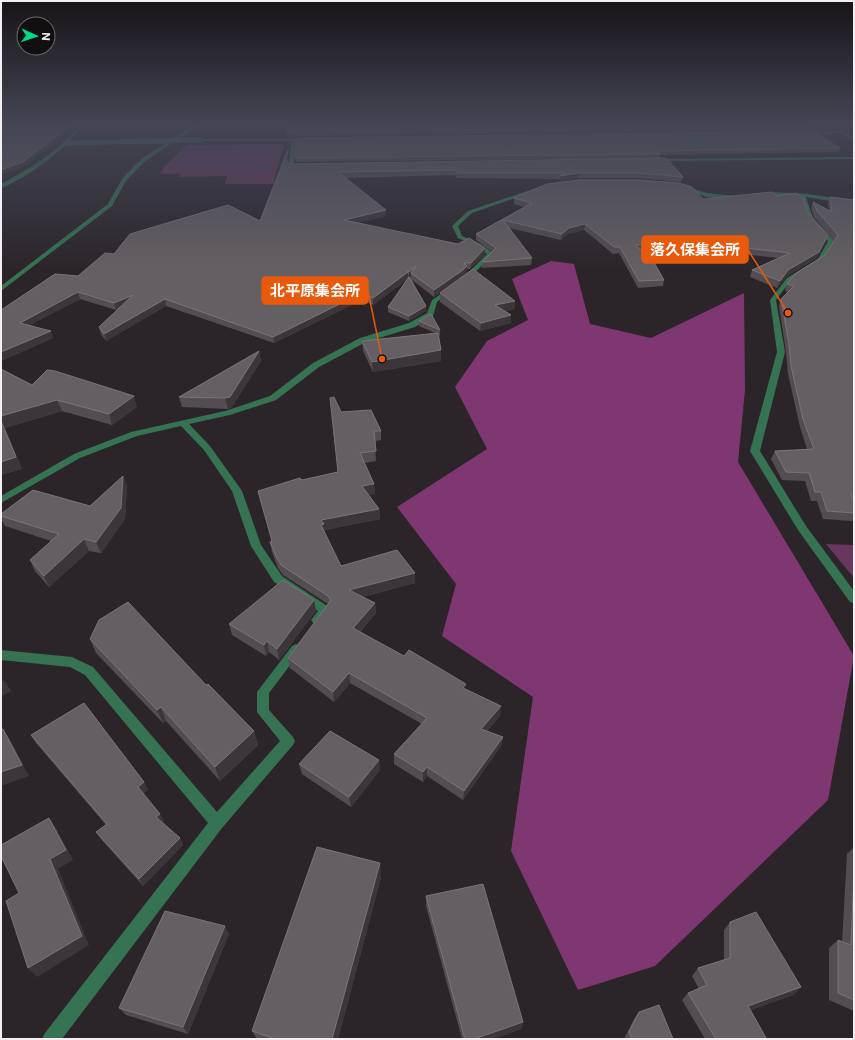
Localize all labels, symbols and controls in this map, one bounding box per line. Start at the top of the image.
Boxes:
north arrow [16,16,56,56]
text: N [40,32,52,41]
callout: 落久保集会所 [642,236,748,263]
text: 落久保集会所 [650,241,740,258]
callout: 北平原集会所 [262,277,368,304]
text: 北平原集会所 [270,282,360,299]

